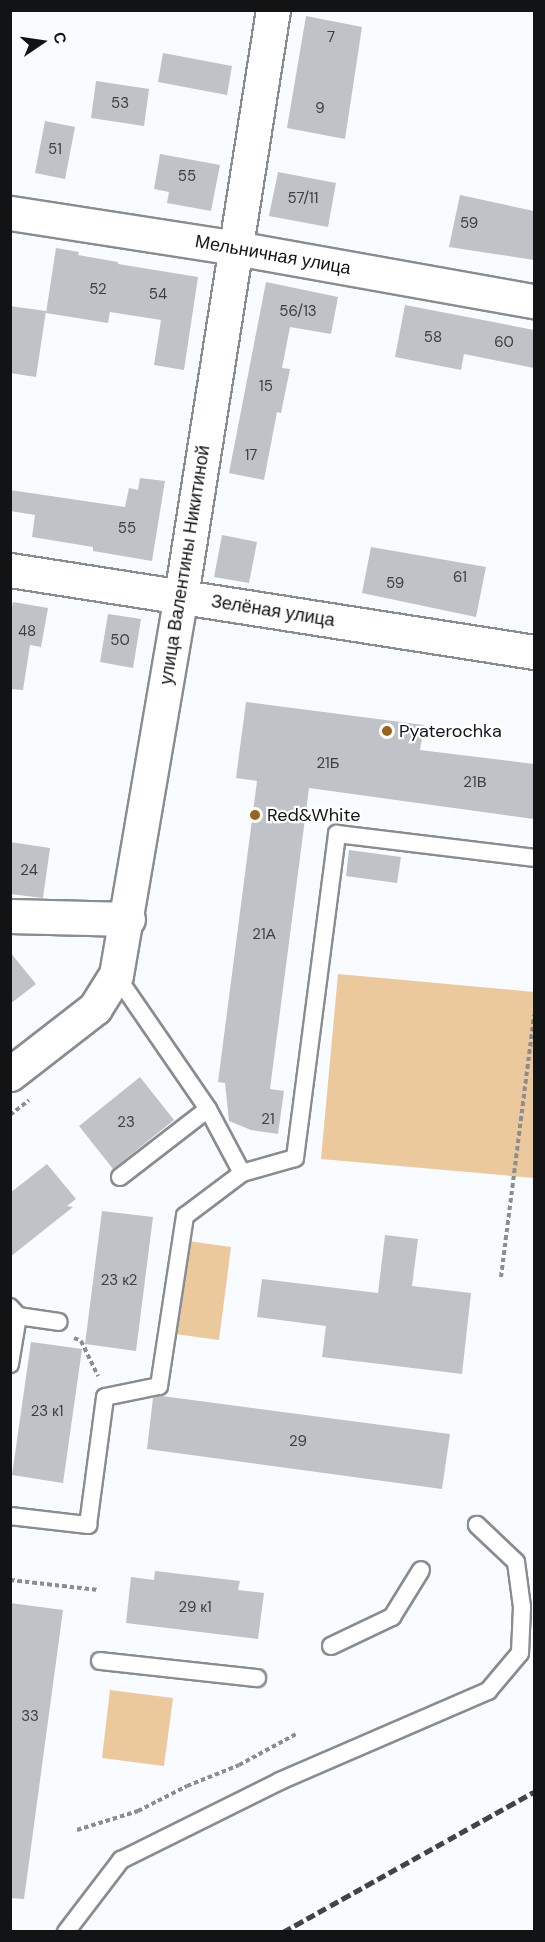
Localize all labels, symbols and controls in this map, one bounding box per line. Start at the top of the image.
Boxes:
north arrow [12,12,72,72]
house number: 7 [327,29,335,47]
text: С [48,30,72,46]
house number: 53 [111,95,129,113]
house number: 9 [315,100,325,118]
house number: 51 [48,141,62,159]
house number: 55 [178,168,196,186]
house number: 57/11 [288,190,318,208]
house number: 59 [460,215,478,233]
street label: Мельничная улица [193,231,353,279]
house number: 52 [89,281,107,299]
house number: 54 [149,286,167,304]
house number: 56/13 [279,303,317,321]
house number: 58 [424,329,442,347]
house number: 60 [494,334,514,352]
house number: 15 [259,378,273,396]
street label: улица Валентины Никитиной [155,444,215,686]
house number: 17 [245,447,257,465]
house number: 55 [118,520,136,538]
house number: 61 [453,569,467,587]
house number: 59 [386,575,404,593]
street label: Зелёная улица [210,591,336,631]
house number: 48 [18,623,36,641]
house number: 50 [110,632,130,650]
place label: Pyaterochka [399,720,502,742]
marker: Pyaterochka [380,724,394,738]
house number: 21Б [316,755,340,773]
house number: 21В [463,774,487,792]
place label: Red&White [267,804,360,826]
marker: Red&White [248,808,262,822]
house number: 24 [20,862,38,880]
house number: 21А [252,926,276,944]
house number: 21 [261,1111,275,1129]
house number: 23 [117,1114,135,1132]
house number: 23 к2 [101,1272,137,1290]
house number: 23 к1 [31,1403,63,1421]
house number: 29 [289,1433,307,1451]
house number: 29 к1 [178,1599,212,1617]
house number: 33 [21,1708,39,1726]

